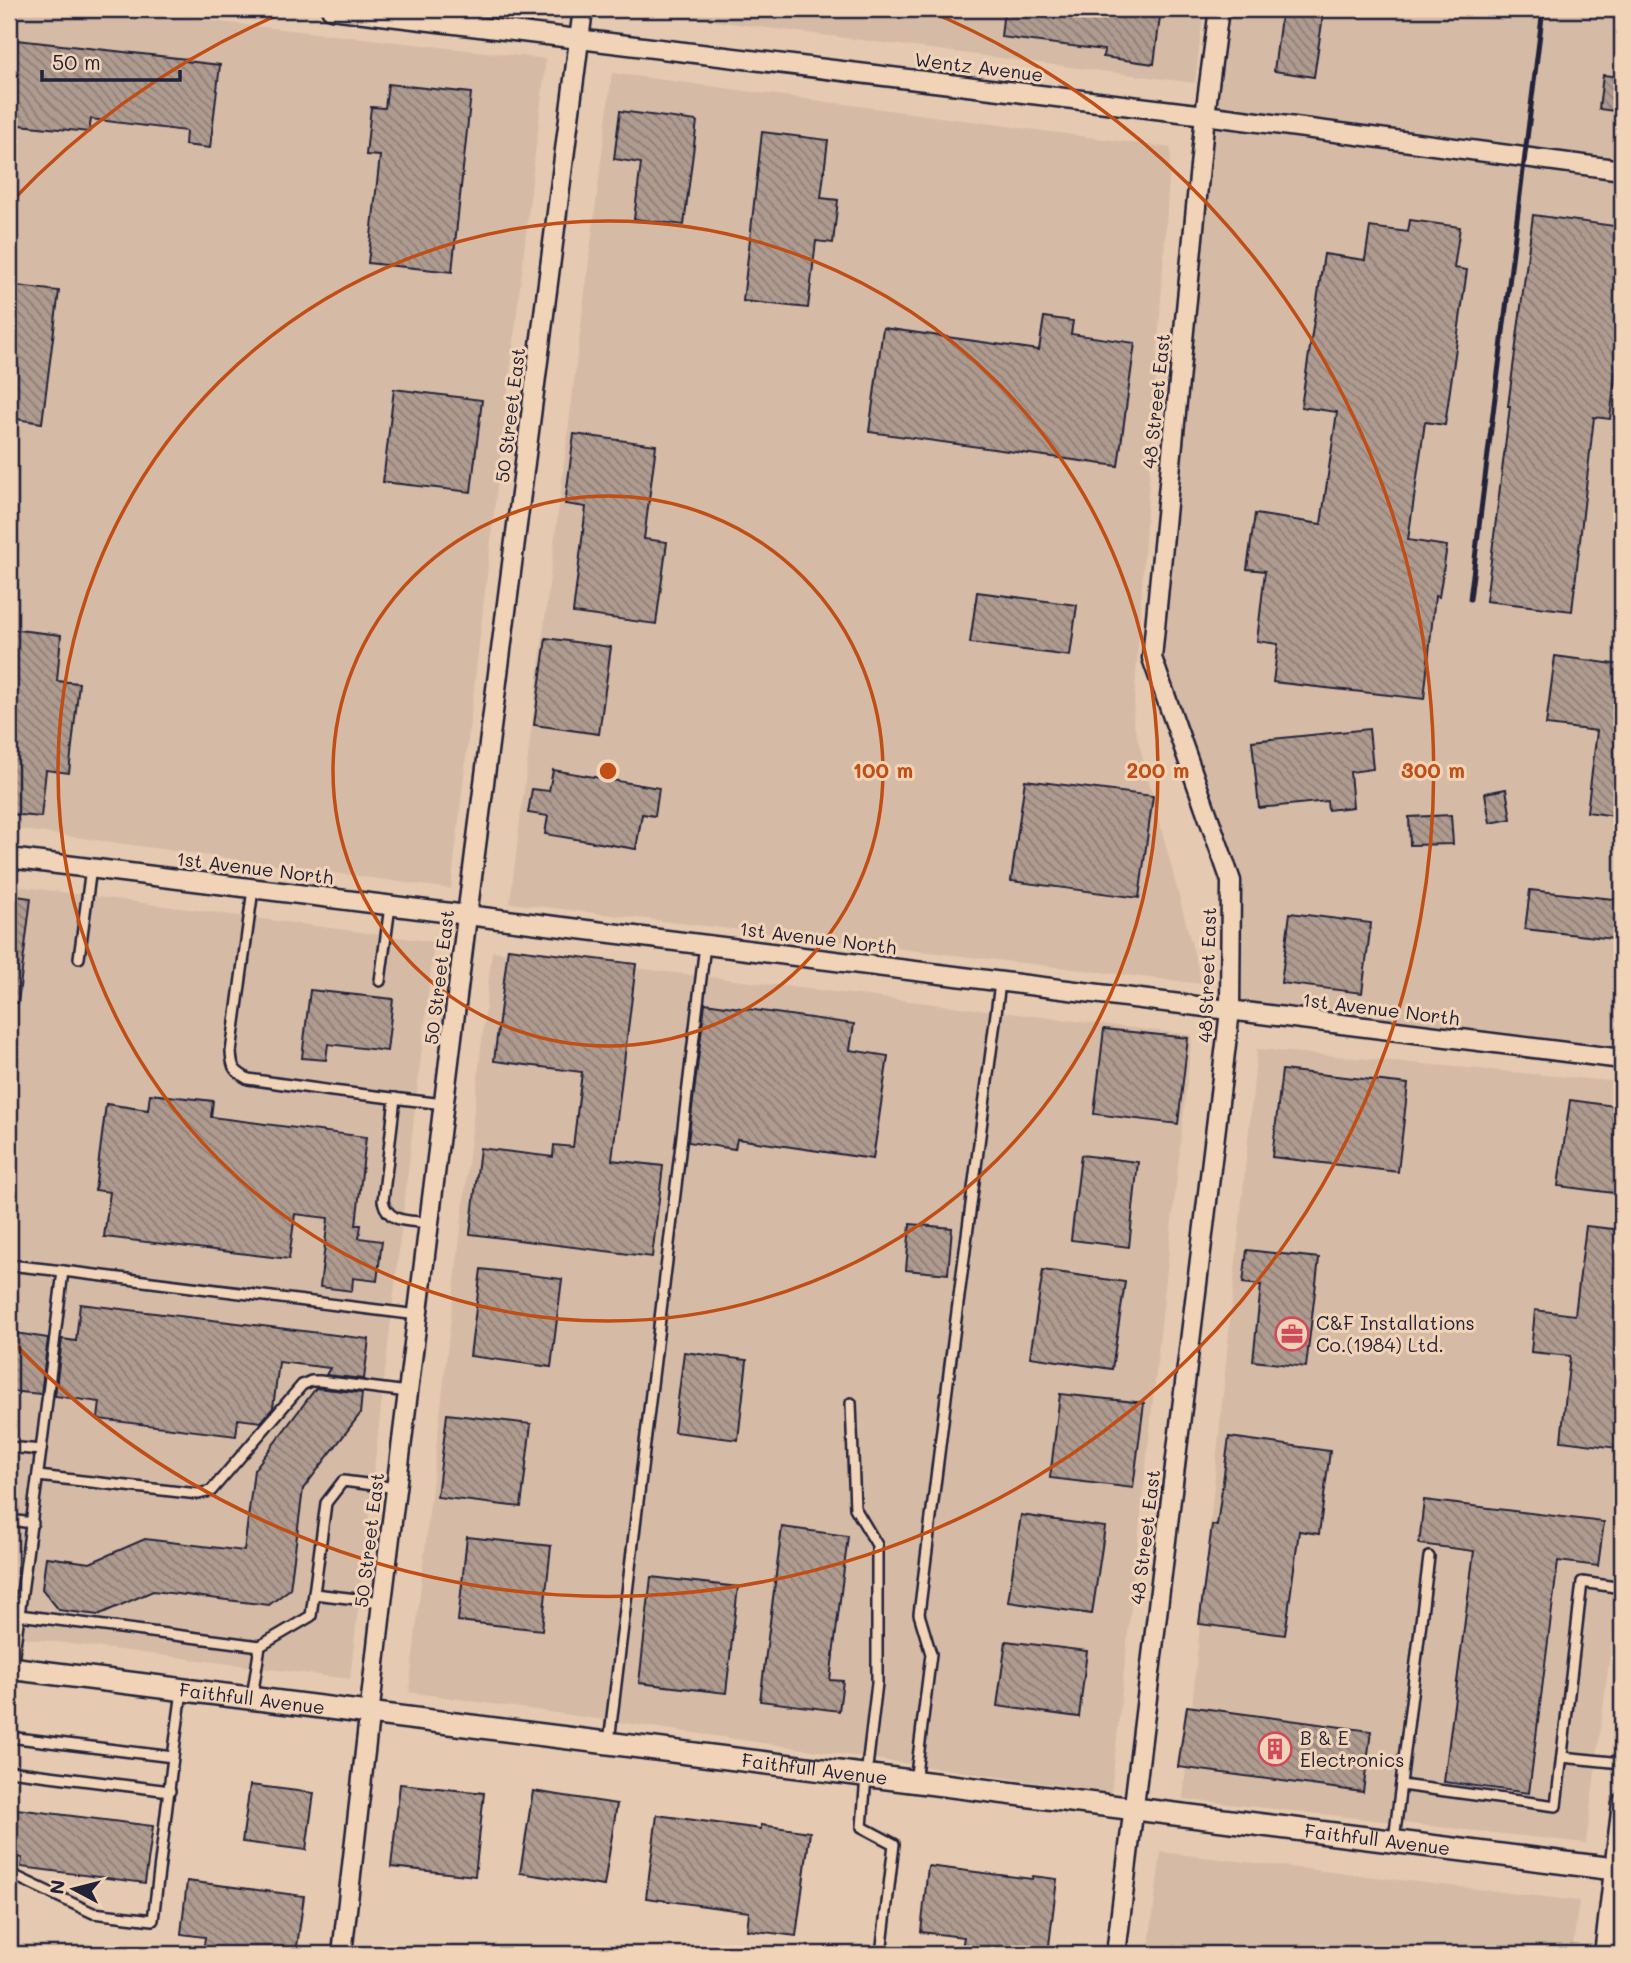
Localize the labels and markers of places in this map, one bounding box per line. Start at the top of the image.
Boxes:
centre of rings [596,759,620,783]
place label: C&F Installations Co.(1984) Ltd. [1316,1310,1475,1357]
office icon: C&F Installations Co.(1984) Ltd. [1273,1315,1311,1353]
place label: B & E Electronics [1300,1725,1405,1772]
building icon: B & E Electronics [1256,1730,1294,1768]

